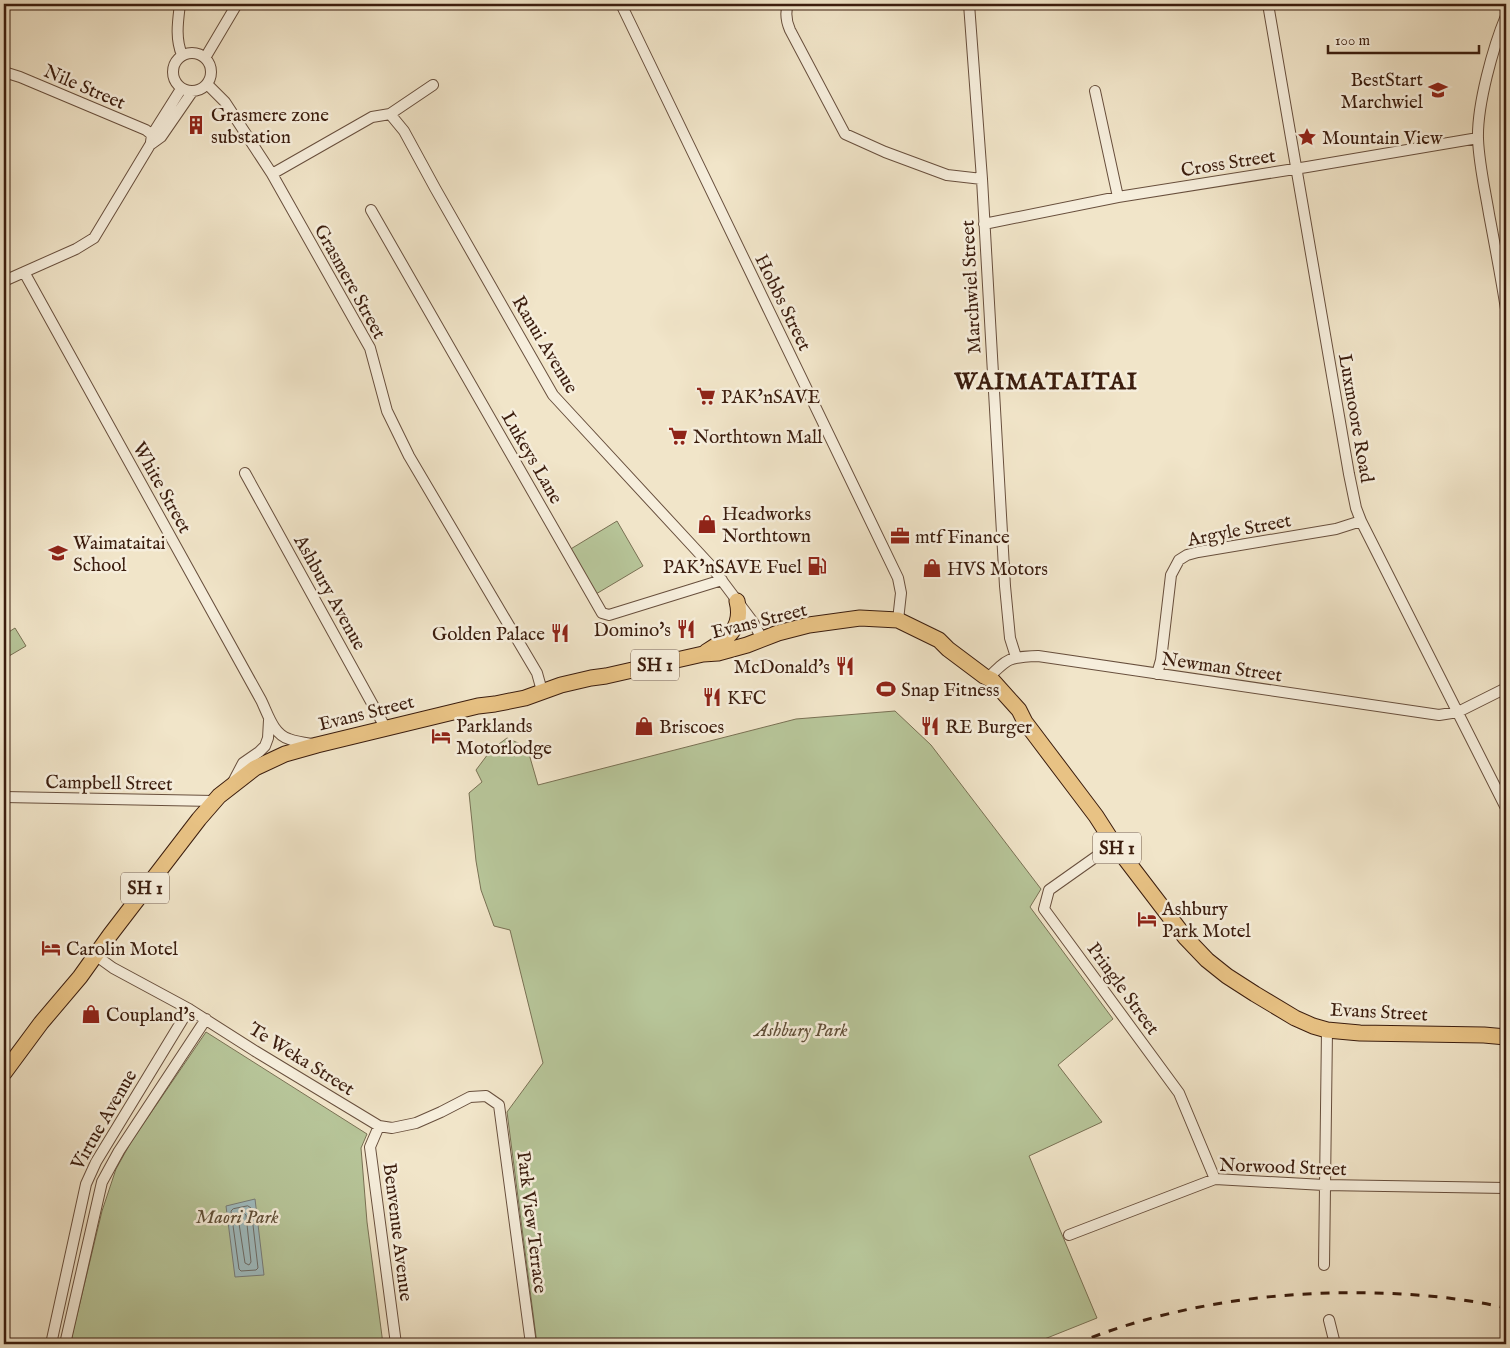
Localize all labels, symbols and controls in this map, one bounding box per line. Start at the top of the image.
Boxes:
scale bar [1328,22,1479,54]
text: 100 m [1335,31,1371,50]
street label: Nile Street [40,60,129,116]
place label: BestStart Marchwiel [1341,69,1424,115]
school or university icon: BestStart Marchwiel [1427,79,1449,101]
place label: Grasmere zone substation [211,104,329,150]
building icon: Grasmere zone substation [185,114,207,136]
place icon: Mountain View [1296,126,1318,148]
place label: Mountain View [1322,127,1443,151]
street label: Cross Street [1179,145,1278,183]
street label: Marchwiel Street [956,219,987,354]
street label: Grasmere Street [308,220,391,344]
street label: Hobbs Street [748,251,816,356]
street label: Ranui Avenue [506,292,583,398]
street label: Luxmoore Road [1332,352,1378,486]
district label: WAIMATAITAI [953,367,1138,398]
supermarket icon: PAK'nSAVE [695,385,717,407]
place label: PAK'nSAVE [721,386,820,410]
street label: Lukeys Lane [495,407,568,509]
supermarket icon: Northtown Mall [667,425,689,447]
place label: Northtown Mall [693,426,823,450]
street label: White Street [126,438,196,538]
place label: Headworks Northtown [722,503,811,549]
street label: Argyle Street [1185,509,1294,553]
shop icon: Headworks Northtown [696,513,718,535]
office icon: mtf Finance [889,525,911,547]
place label: mtf Finance [915,526,1010,550]
street label: Ashbury Avenue [287,530,371,655]
place label: Waimataitai School [73,532,166,578]
school or university icon: Waimataitai School [47,542,69,564]
fuel station icon: PAK'nSAVE Fuel [806,555,828,577]
place label: PAK'nSAVE Fuel [663,556,803,580]
shop icon: HVS Motors [921,557,943,579]
place label: HVS Motors [947,558,1048,582]
street label: Evans Street [709,598,810,645]
restaurant icon: Domino's [675,618,697,640]
place label: Domino's [594,619,671,643]
restaurant icon: Golden Palace [549,622,571,644]
place label: Golden Palace [432,623,545,647]
street label: Newman Street [1160,648,1284,688]
road number: SH 1 [631,650,679,680]
restaurant icon: McDonald's [834,655,856,677]
place label: McDonald's [733,656,830,680]
sports icon: Snap Fitness [875,678,897,700]
place label: Snap Fitness [901,679,999,703]
restaurant icon: KFC [701,686,723,708]
place label: KFC [727,687,766,711]
street label: Evans Street [316,690,417,737]
place label: Parklands Motorlodge [456,715,552,761]
shop icon: Briscoes [633,715,655,737]
restaurant icon: RE Burger [919,715,941,737]
place label: Briscoes [659,716,724,740]
place label: RE Burger [945,716,1032,740]
hotel icon: Parklands Motorlodge [430,725,452,747]
street label: Campbell Street [45,771,173,797]
road number: SH 1 [1093,832,1141,864]
road number: SH 1 [121,872,169,904]
place label: Ashbury Park Motel [1161,898,1251,944]
hotel icon: Ashbury Park Motel [1136,908,1158,930]
hotel icon: Carolin Motel [40,937,62,959]
place label: Carolin Motel [66,938,179,962]
street label: Pringle Street [1081,938,1164,1041]
street label: Evans Street [1329,998,1429,1028]
shop icon: Coupland's [80,1003,102,1025]
place label: Coupland's [106,1004,195,1028]
street label: Te Weka Street [243,1018,359,1102]
park label: Ashbury Park [752,1019,848,1043]
street label: Virtue Avenue [66,1065,143,1175]
street label: Park View Terrace [510,1150,552,1295]
street label: Norwood Street [1219,1154,1347,1182]
street label: Benvenue Avenue [377,1162,417,1303]
park label: Maori Park [195,1206,279,1230]

